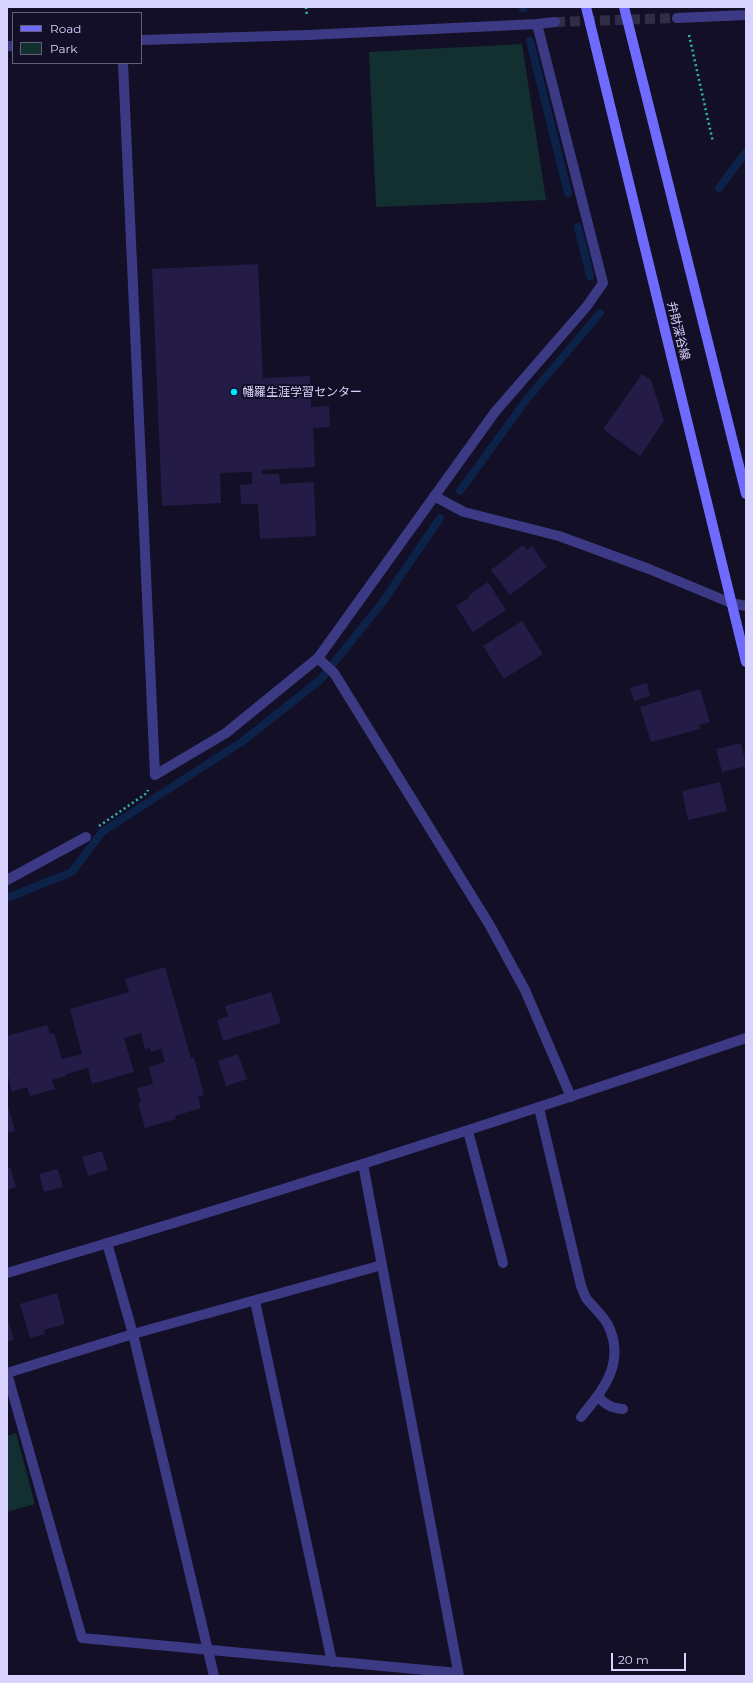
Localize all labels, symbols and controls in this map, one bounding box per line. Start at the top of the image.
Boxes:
legend [12,12,142,64]
text: Road [50,21,81,36]
text: Park [50,41,77,56]
street label: 弁財深谷線 [664,300,692,362]
place label: 幡羅生涯学習センター [242,385,362,399]
marker: 幡羅生涯学習センター [229,387,239,397]
scale bar [613,1645,688,1671]
text: 20 m [618,1652,649,1667]

